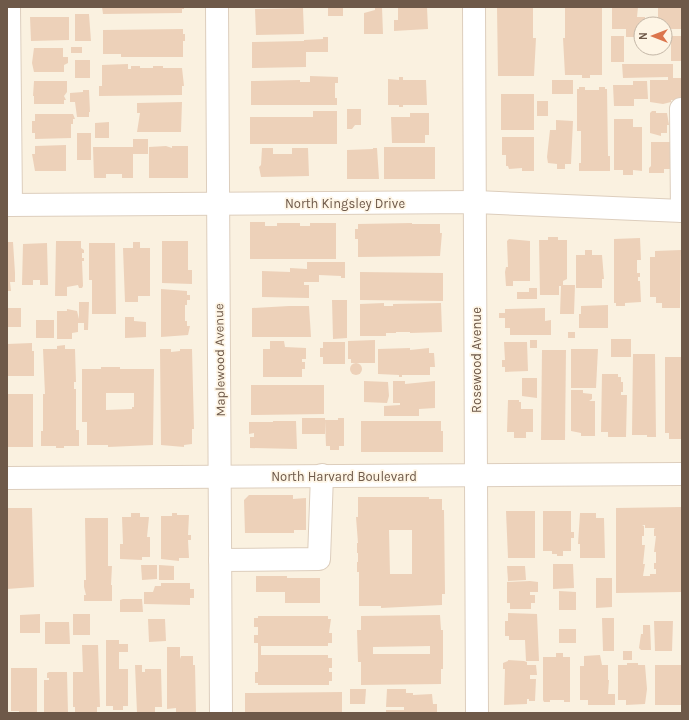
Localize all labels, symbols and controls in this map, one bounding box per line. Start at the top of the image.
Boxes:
north arrow [633,16,673,56]
text: N [637,32,650,40]
street label: North Kingsley Drive [285,196,405,211]
street label: Maplewood Avenue [211,303,228,417]
street label: Rosewood Avenue [469,307,484,413]
street label: North Harvard Boulevard [271,469,417,484]

